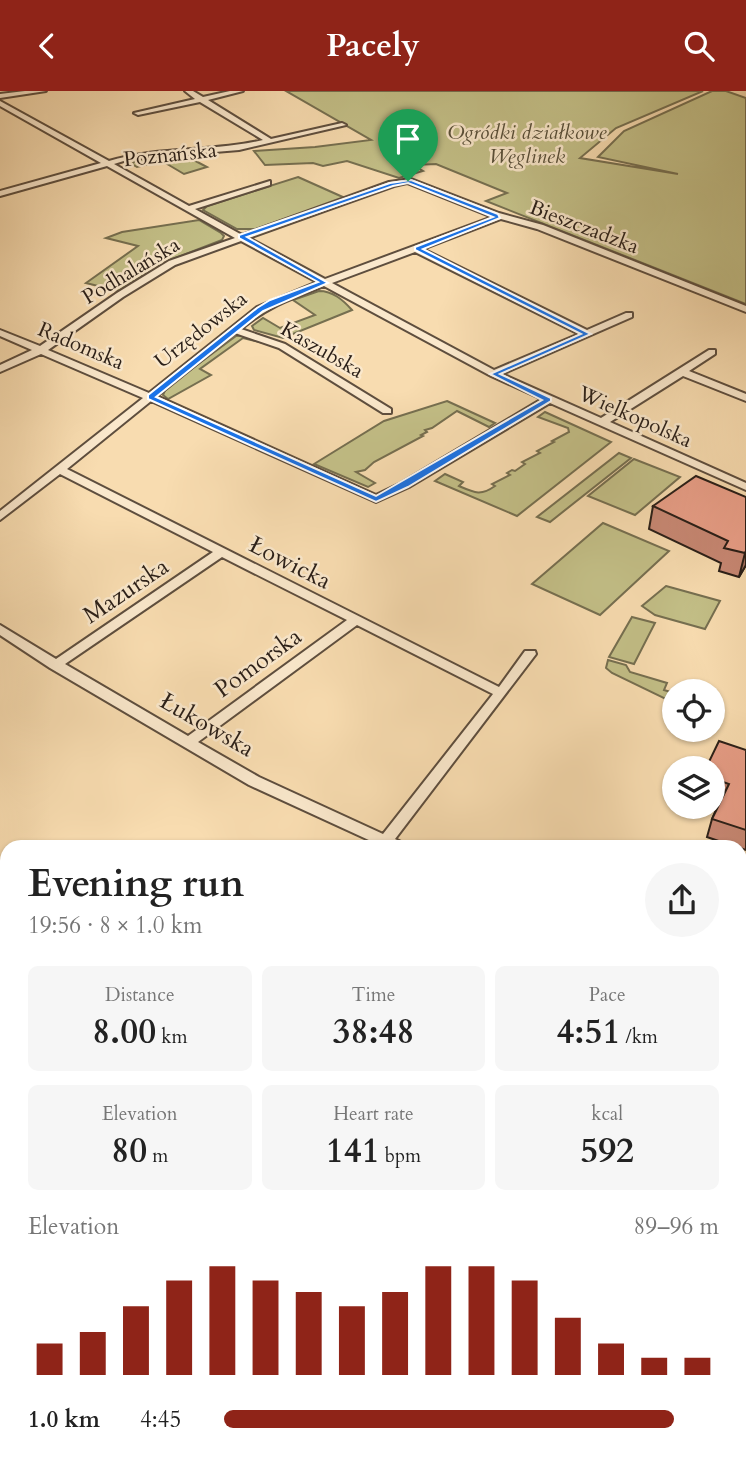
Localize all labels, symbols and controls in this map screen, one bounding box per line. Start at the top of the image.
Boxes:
text: Pacely [326,24,420,68]
icon: back [28,27,66,65]
icon: search [680,27,718,65]
pin [378,109,438,181]
park label: Ogródki działkowe Węglinek [447,118,608,171]
icon: arrive [389,120,427,158]
street label: Poznańska [122,136,218,174]
street label: Bieszczadzka [525,193,643,261]
street label: Podhalańska [77,230,185,312]
street label: Urzędowska [149,285,253,375]
street label: Radomska [33,315,129,377]
street label: Kaszubska [275,315,369,385]
street label: Wielkopolska [573,379,697,455]
street label: Łowicka [243,528,337,598]
street label: Mazurska [77,550,176,632]
street label: Pomorska [208,620,309,706]
map controls [662,679,725,819]
button: locate [662,679,725,742]
street label: Łukowska [154,685,261,766]
button: layers [662,756,725,819]
text: Evening run [28,858,244,910]
button: share [645,863,719,937]
text: 19:56 · 8 × 1.0 km [28,910,202,941]
text: Distance [105,982,175,1008]
text: Time [352,982,395,1008]
text: Pace [589,982,626,1008]
text: 8.00 [92,1008,156,1056]
text: 38:48 [333,1008,414,1056]
text: 4:51 [556,1008,620,1056]
text: km [156,1024,187,1050]
text: /km [620,1024,658,1050]
text: Elevation [102,1101,178,1127]
text: Heart rate [333,1101,414,1127]
text: kcal [591,1101,623,1127]
text: 80 [111,1127,147,1175]
text: 141 [326,1127,380,1175]
text: 592 [580,1127,634,1175]
text: m [147,1143,168,1169]
text: bpm [380,1143,421,1169]
text: Elevation [28,1211,119,1242]
text: 89–96 m [634,1211,719,1242]
text: 1.0 km [28,1404,100,1435]
text: 4:45 [140,1404,181,1435]

